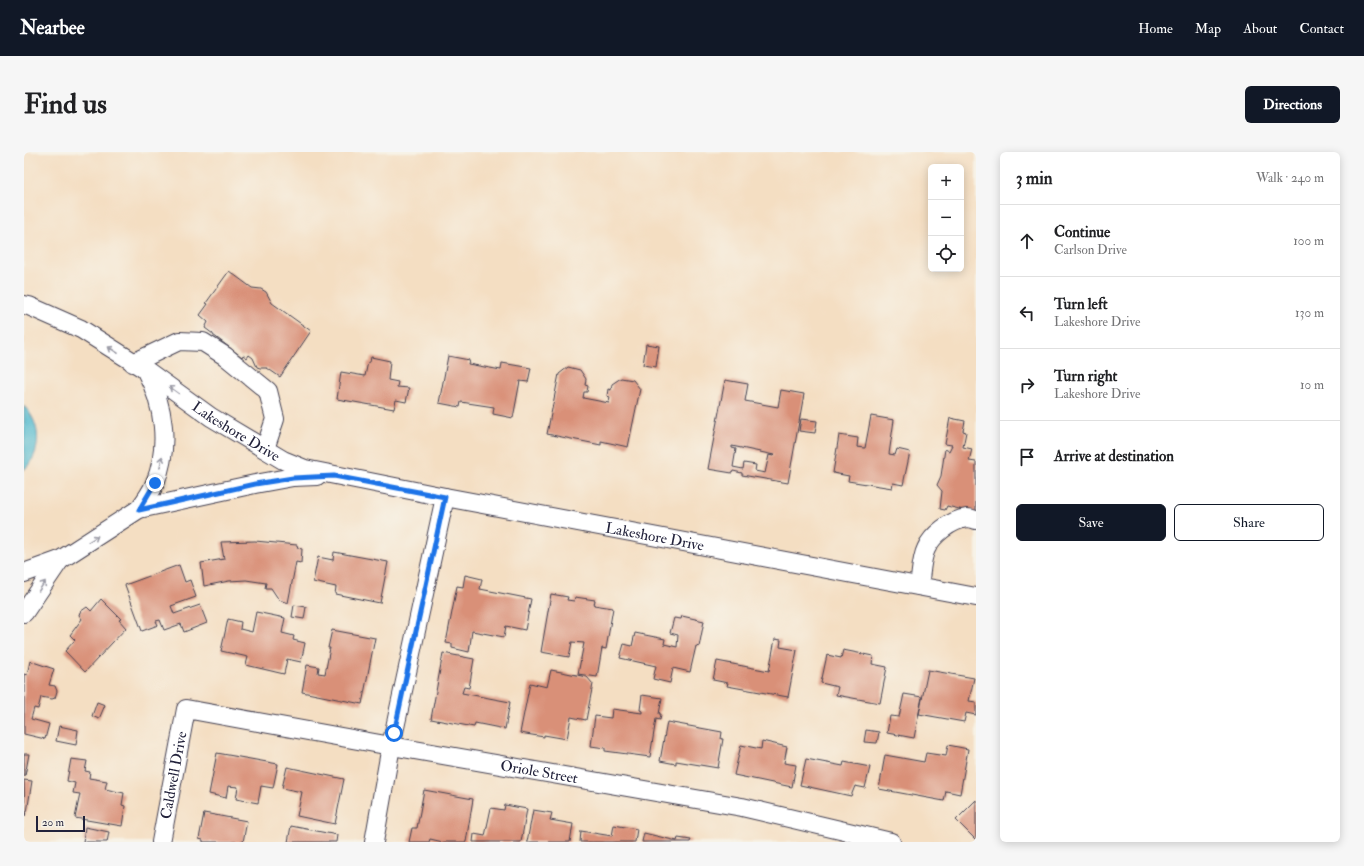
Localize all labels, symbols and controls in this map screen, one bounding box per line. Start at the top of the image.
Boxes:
text: Nearbee [20,16,85,40]
text: Home [1138,20,1173,37]
text: Map [1195,20,1221,37]
text: About [1243,20,1277,37]
text: Contact [1299,20,1344,37]
button: Directions [1245,86,1340,123]
text: Find us [24,87,107,122]
map controls [928,164,964,272]
button: + [928,164,964,200]
text: 3 min [1016,168,1053,189]
text: Walk · 240 m [1256,170,1324,186]
button: − [928,200,964,236]
text: Continue [1054,223,1110,242]
icon: ahead [1016,230,1038,252]
text: 100 m [1293,233,1324,249]
button: locate [928,236,964,272]
text: Carlson Drive [1054,242,1127,258]
text: Turn left [1054,295,1108,314]
icon: left [1016,302,1038,324]
text: 130 m [1295,305,1324,321]
text: Lakeshore Drive [1054,314,1140,330]
one-way arrow [108,346,119,354]
text: Turn right [1054,367,1117,386]
icon: right [1016,374,1038,396]
text: 10 m [1300,377,1324,393]
one-way arrow [168,386,179,394]
text: Lakeshore Drive [1054,386,1140,402]
street label: Lakeshore Drive [188,397,283,466]
icon: arrive [1016,446,1038,468]
text: Arrive at destination [1054,447,1174,466]
one-way arrow [157,455,165,468]
route end [146,474,164,492]
button: Save [1016,504,1166,541]
button: Share [1174,504,1324,541]
street label: Lakeshore Drive [604,518,706,556]
one-way arrow [87,535,98,543]
one-way arrow [38,581,46,592]
route start [385,724,403,742]
street label: Caldwell Drive [157,730,192,821]
street label: Oriole Street [499,756,579,788]
scale bar [36,814,85,833]
text: 20 m [42,816,64,829]

